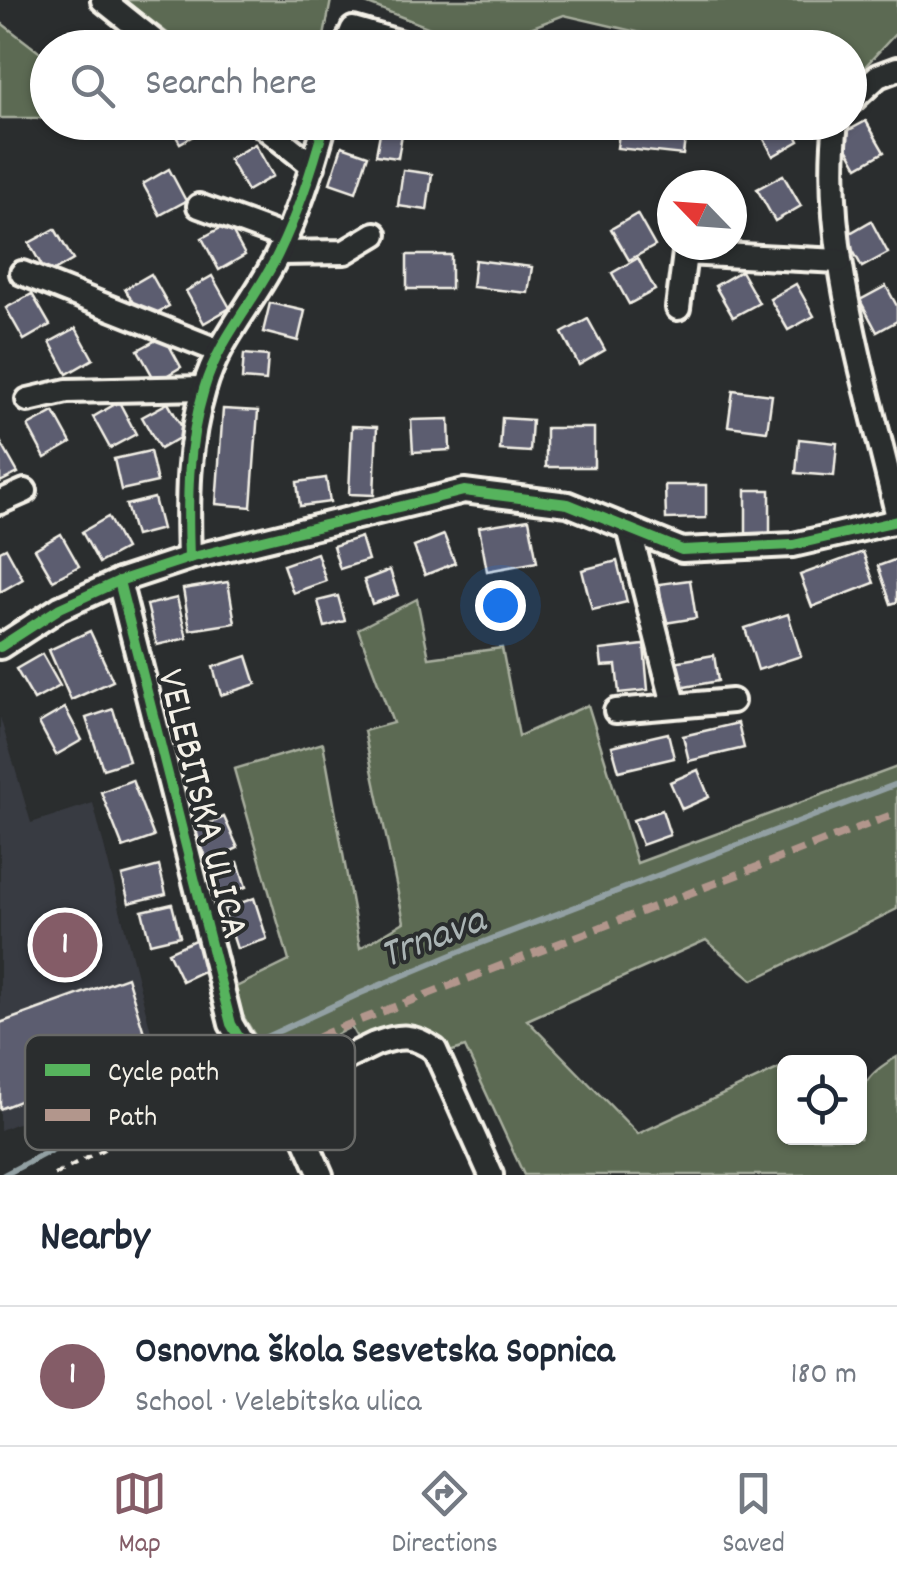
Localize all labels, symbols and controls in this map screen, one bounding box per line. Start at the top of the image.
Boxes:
search box [30,30,867,140]
icon: search [65,58,120,113]
text: Search here [145,58,317,113]
north arrow [657,170,747,260]
your location [475,580,526,631]
street label: VELEBITSKA ULICA [139,664,261,945]
water label: Trnava [372,892,497,988]
pin: 1 [32,908,98,982]
legend [25,1035,355,1150]
text: Cycle path [108,1055,219,1095]
map controls [777,1055,867,1145]
button: locate [777,1055,867,1145]
text: Path [108,1100,157,1140]
text: Nearby [40,1210,150,1270]
text: Osnovna škola Sesvetska Sopnica [135,1326,615,1381]
text: 1 [69,1353,76,1399]
text: 180 m [790,1353,857,1399]
text: School · Velebitska ulica [135,1381,421,1427]
tab: Map [112,1466,167,1566]
tab: Directions [392,1466,498,1566]
tab: Saved [722,1466,785,1566]

